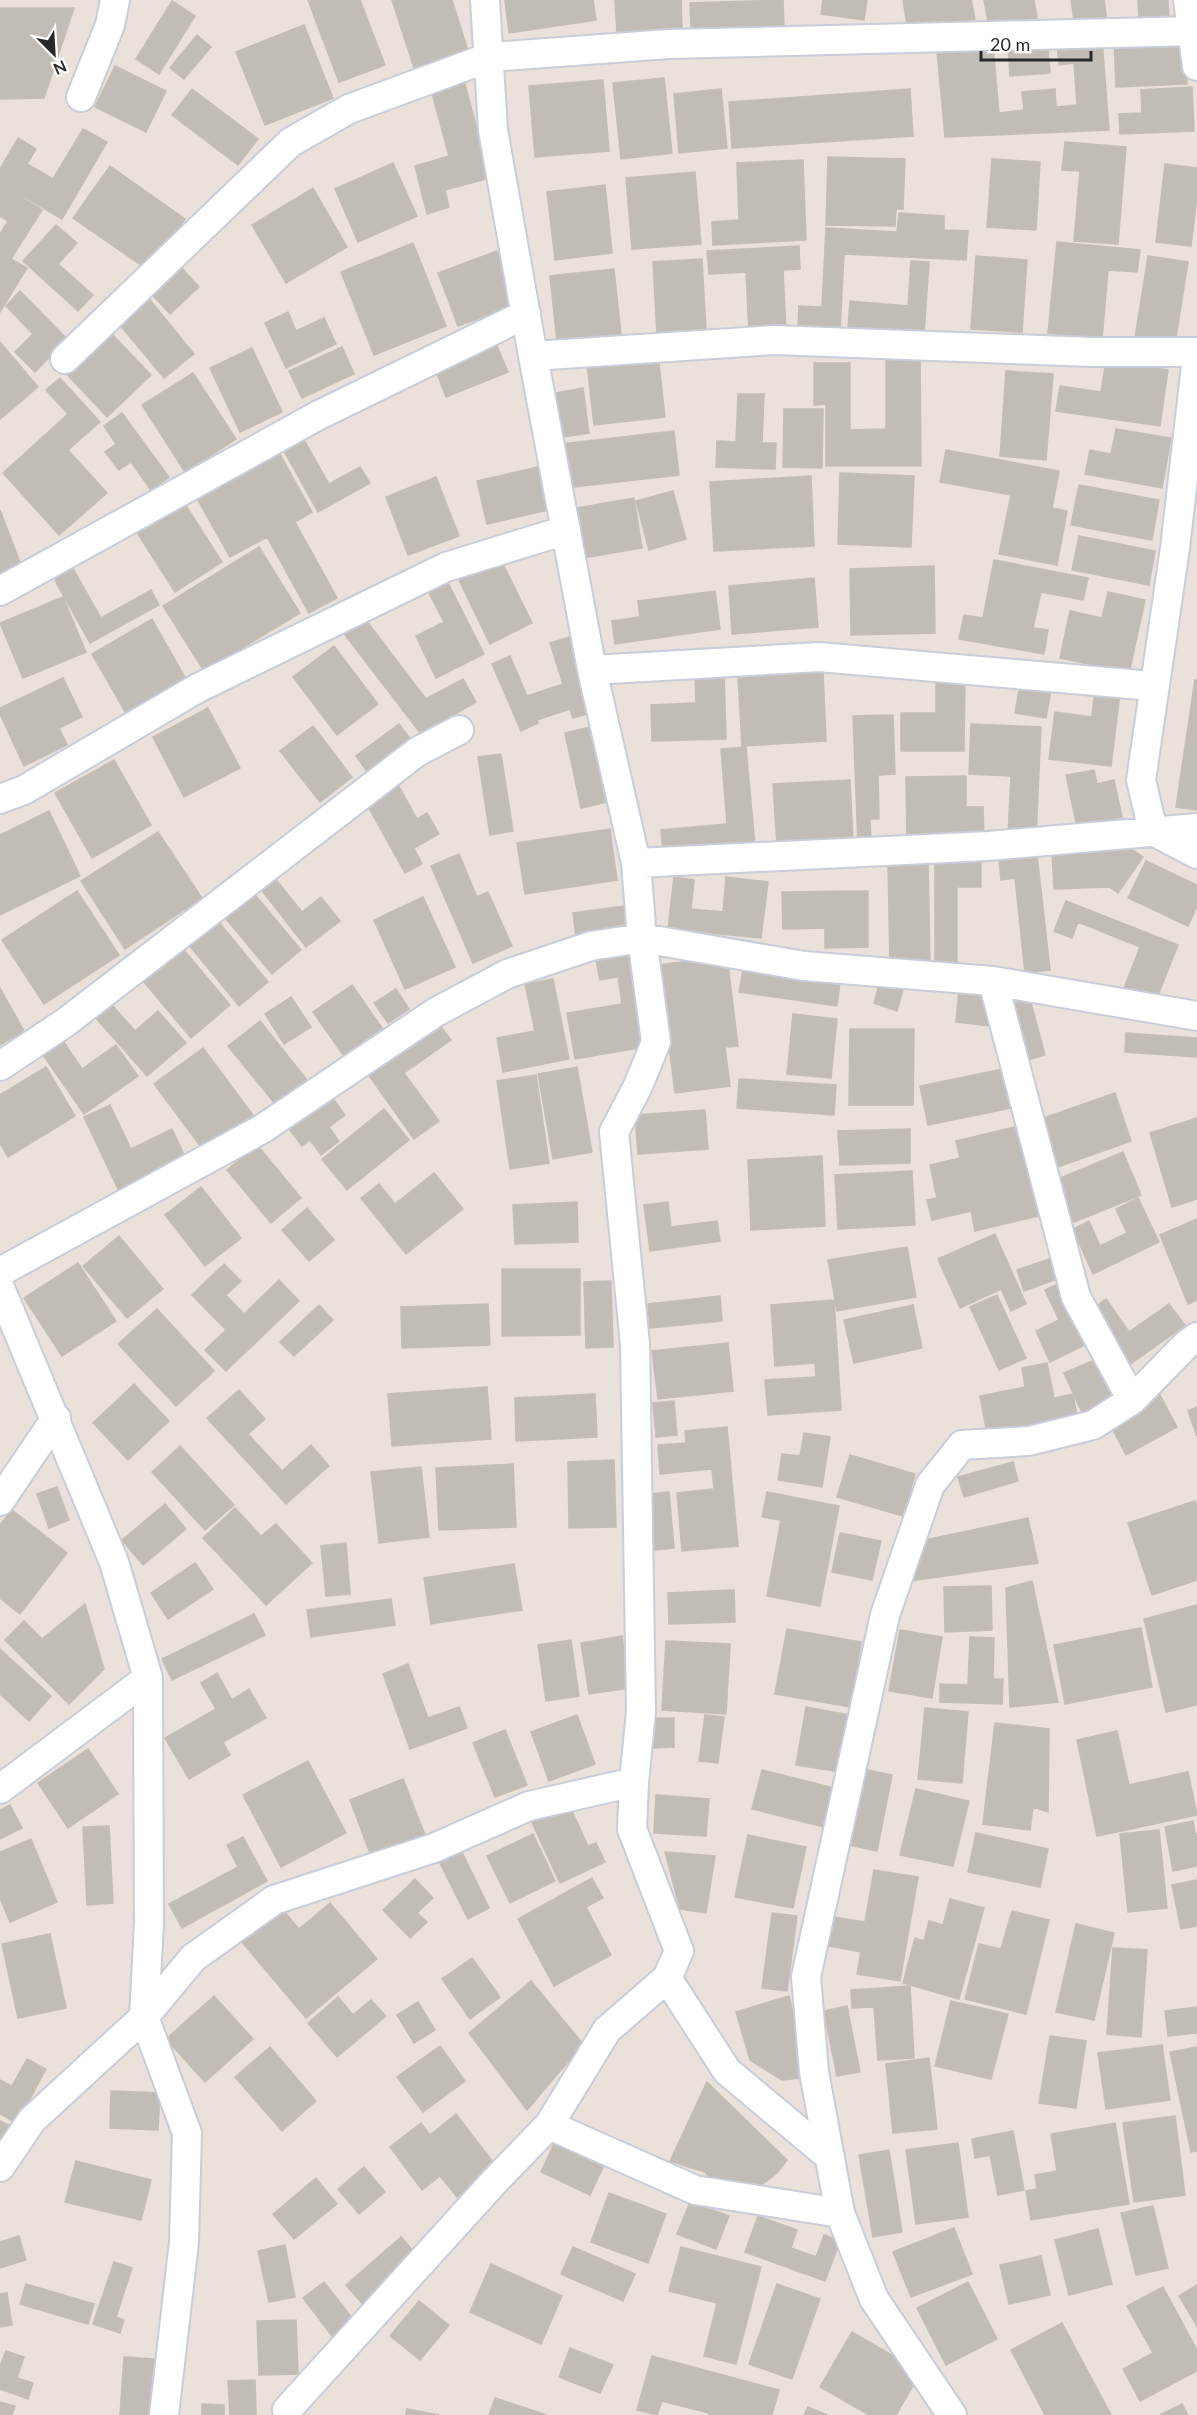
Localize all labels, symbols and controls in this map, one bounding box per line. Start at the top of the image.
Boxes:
north arrow [24,24,84,84]
scale bar [981,24,1090,62]
text: 20 m [990,33,1030,55]
text: N [51,57,70,79]

